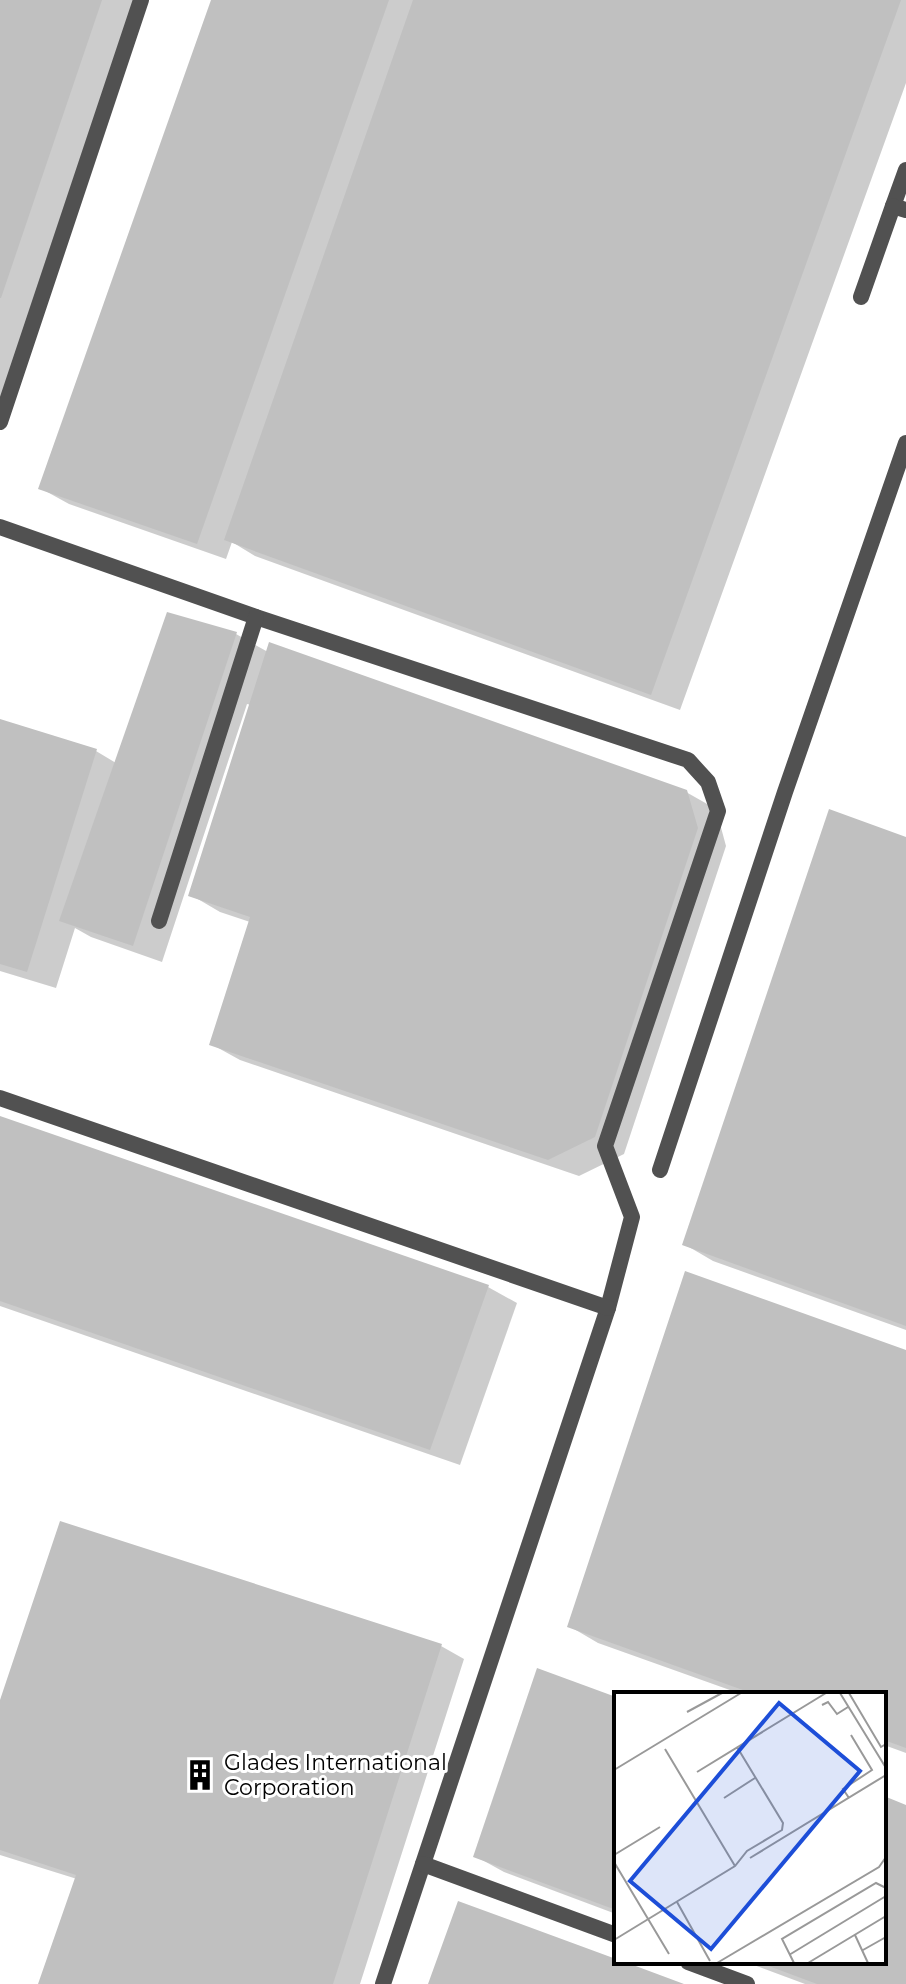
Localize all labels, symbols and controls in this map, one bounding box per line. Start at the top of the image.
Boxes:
inset map [614,1692,886,1964]
place label: Glades International Corporation [224,1749,447,1801]
building icon: Glades International Corporation [183,1758,217,1792]

